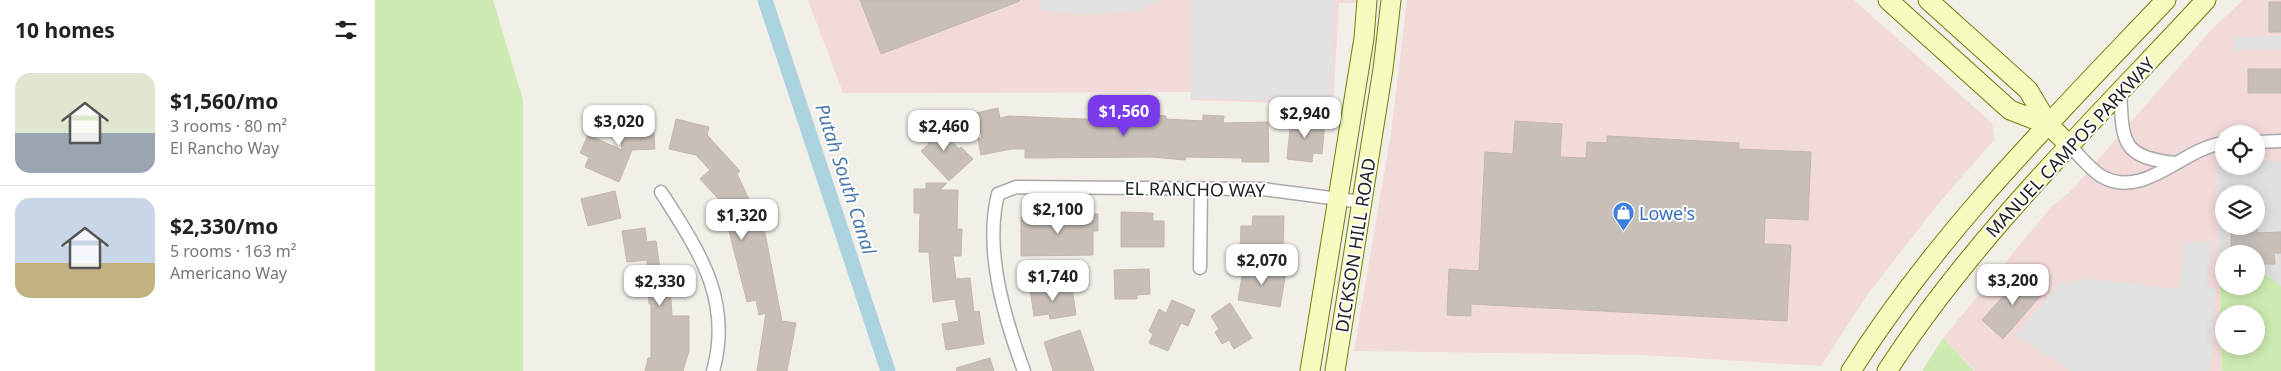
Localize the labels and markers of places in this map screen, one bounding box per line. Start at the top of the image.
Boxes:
pin: $1,560 [1083,94,1165,137]
pin: $2,940 [1264,96,1346,139]
pin: $3,020 [578,104,660,147]
pin: $2,460 [903,110,985,152]
pin: $2,100 [1017,192,1099,235]
pin: $1,320 [701,198,783,241]
shop icon: Lowe's [1611,201,1635,232]
place label: Lowe's [1639,201,1695,225]
pin: $2,070 [1221,244,1303,286]
pin: $1,740 [1012,260,1094,302]
pin: $2,330 [619,264,701,307]
pin: $3,200 [1972,264,2054,306]

